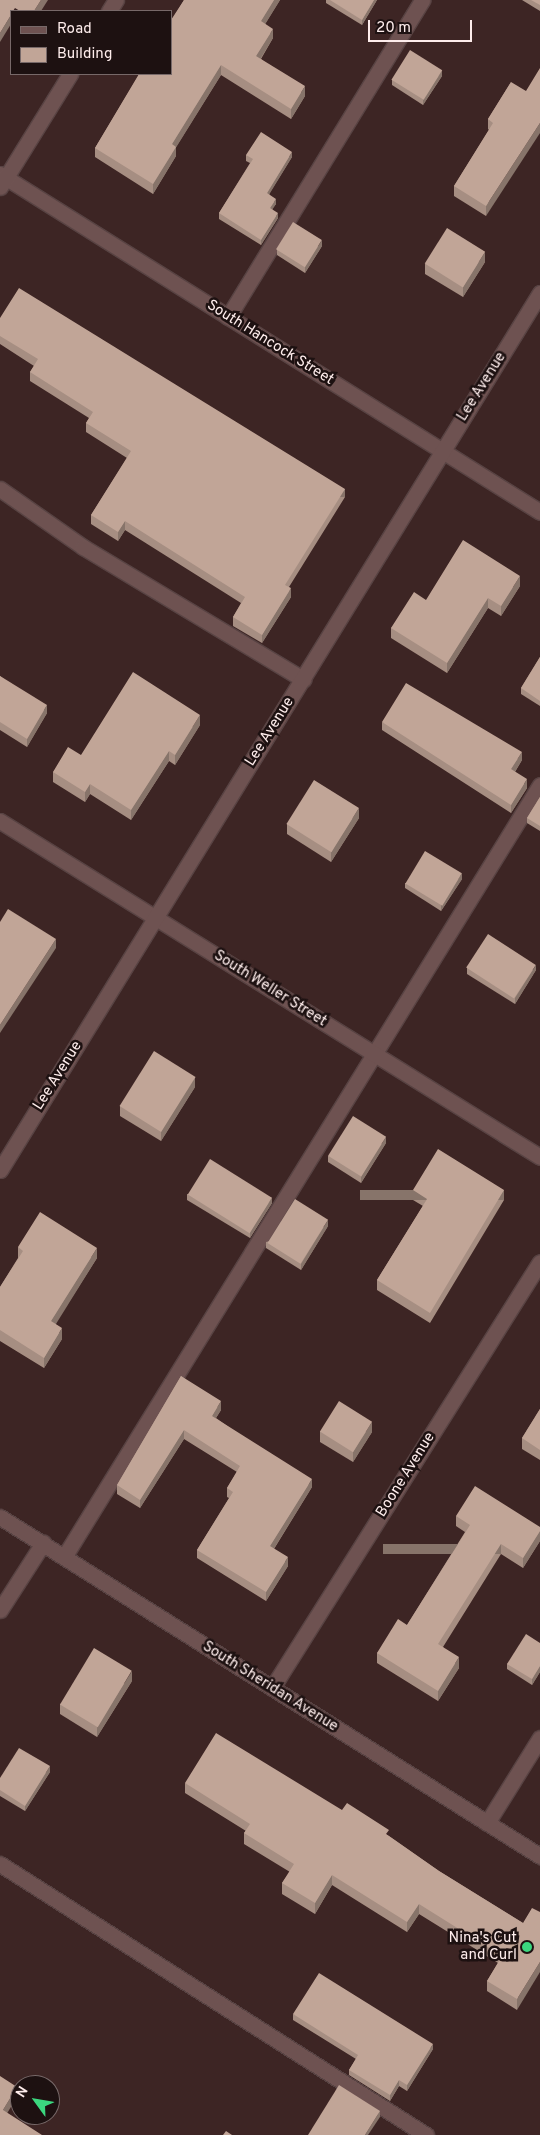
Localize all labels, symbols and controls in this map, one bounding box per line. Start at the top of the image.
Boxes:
legend [10,10,172,75]
scale bar [370,10,474,42]
text: 20 m [376,19,411,38]
text: Road [57,20,92,39]
text: Building [57,45,112,64]
street label: South Hancock Street [203,297,337,389]
street label: Lee Avenue [454,349,510,425]
street label: Lee Avenue [242,694,298,770]
street label: South Weller Street [210,947,330,1031]
street label: Lee Avenue [30,1038,86,1114]
street label: Boone Avenue [373,1429,439,1521]
street label: South Sheridan Avenue [199,1638,341,1736]
place label: Nina's Cut and Curl [449,1929,517,1964]
marker: Nina's Cut and Curl [521,1941,533,1953]
north arrow [10,2075,60,2125]
text: N [13,2084,33,2101]

